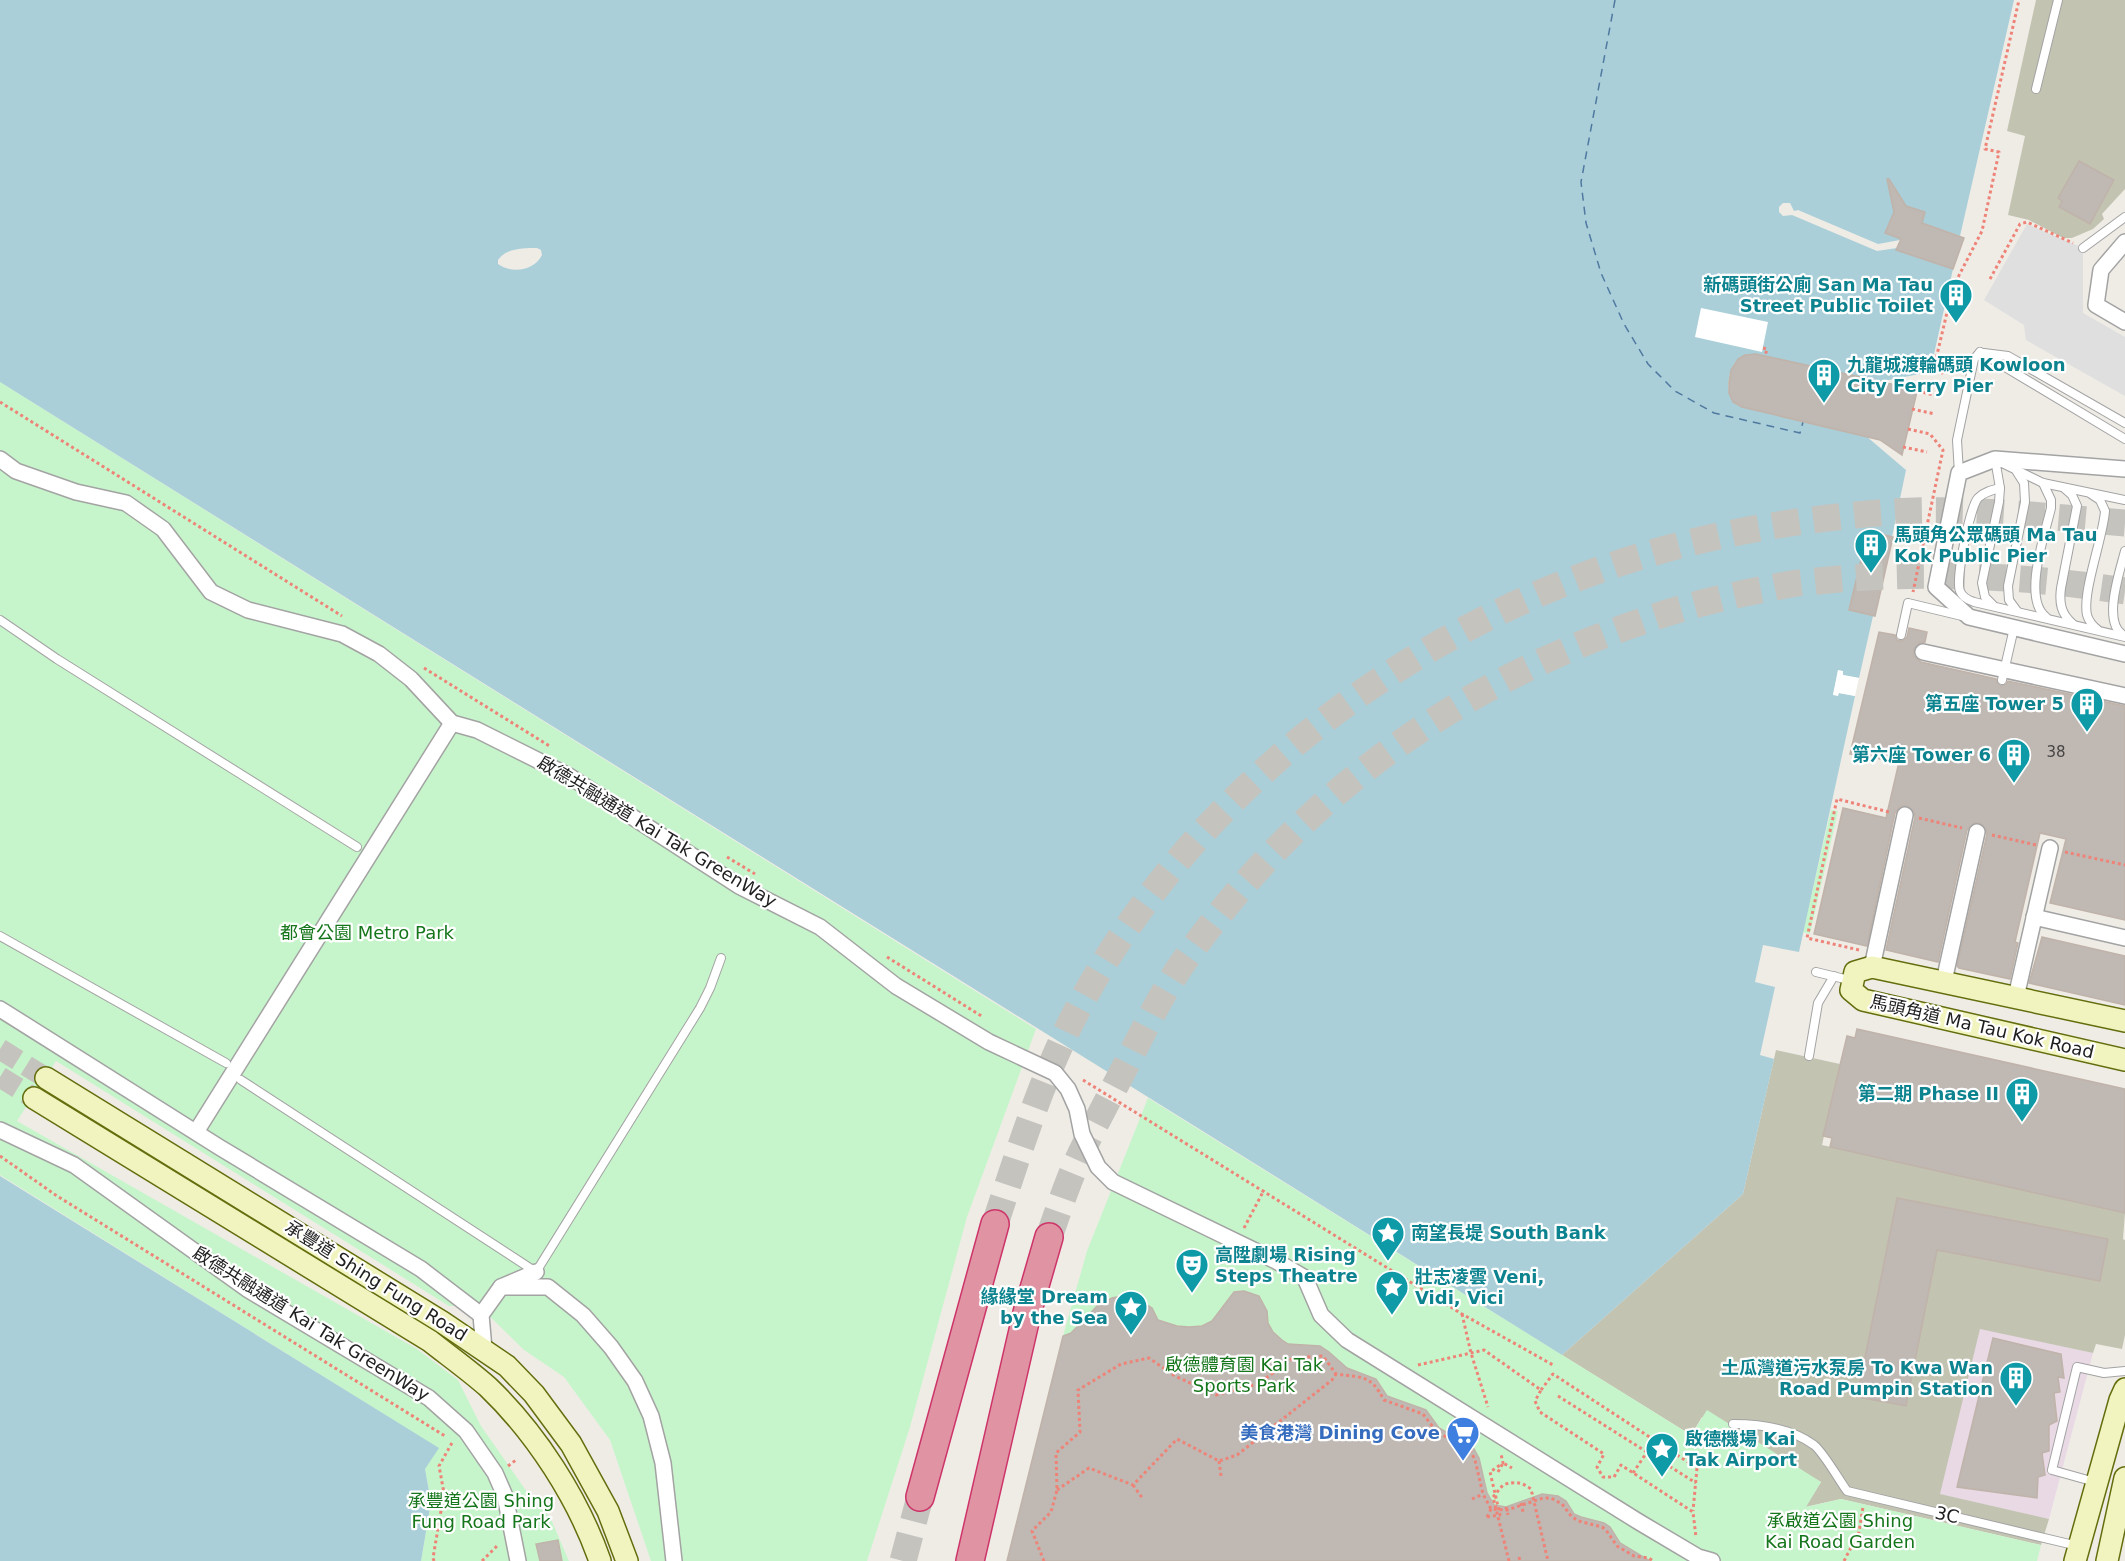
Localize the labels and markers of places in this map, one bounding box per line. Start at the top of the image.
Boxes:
place label: 新碼頭街公廁 San Ma Tau Street Public Toilet [1703,274,1933,316]
building icon: 新碼頭街公廁 San Ma Tau Street Public Toilet [1938,277,1974,324]
place label: 九龍城渡輪碼頭 Kowloon City Ferry Pier [1847,354,2066,396]
building icon: 九龍城渡輪碼頭 Kowloon City Ferry Pier [1806,357,1842,404]
place label: 馬頭角公眾碼頭 Ma Tau Kok Public Pier [1894,524,2098,566]
building icon: 馬頭角公眾碼頭 Ma Tau Kok Public Pier [1853,527,1889,574]
building icon: 第五座 Tower 5 [2069,686,2105,733]
place label: 第五座 Tower 5 [1925,693,2064,714]
building icon: 第六座 Tower 6 [1996,737,2032,784]
place label: 第六座 Tower 6 [1852,744,1991,765]
building icon: 第二期 Phase II [2004,1076,2040,1123]
place label: 第二期 Phase II [1858,1083,1999,1104]
place icon: 南望長堤 South Bank [1370,1215,1406,1262]
place label: 南望長堤 South Bank [1411,1222,1607,1243]
place label: 高陞劇場 Rising Steps Theatre [1215,1244,1358,1286]
theatre icon: 高陞劇場 Rising Steps Theatre [1174,1247,1210,1294]
place label: 壯志凌雲 Veni, Vidi, Vici [1415,1266,1544,1308]
place icon: 壯志凌雲 Veni, Vidi, Vici [1374,1269,1410,1316]
place label: 緣緣堂 Dream by the Sea [981,1286,1108,1328]
place icon: 緣緣堂 Dream by the Sea [1113,1289,1149,1336]
place label: 土瓜灣道污水泵房 To Kwa Wan Road Pumpin Station [1721,1357,1993,1399]
building icon: 土瓜灣道污水泵房 To Kwa Wan Road Pumpin Station [1998,1360,2034,1407]
supermarket icon: 美食港灣 Dining Cove [1445,1415,1481,1462]
place label: 美食港灣 Dining Cove [1240,1422,1440,1443]
place label: 啟德機場 Kai Tak Airport [1685,1428,1797,1470]
place icon: 啟德機場 Kai Tak Airport [1644,1431,1680,1478]

